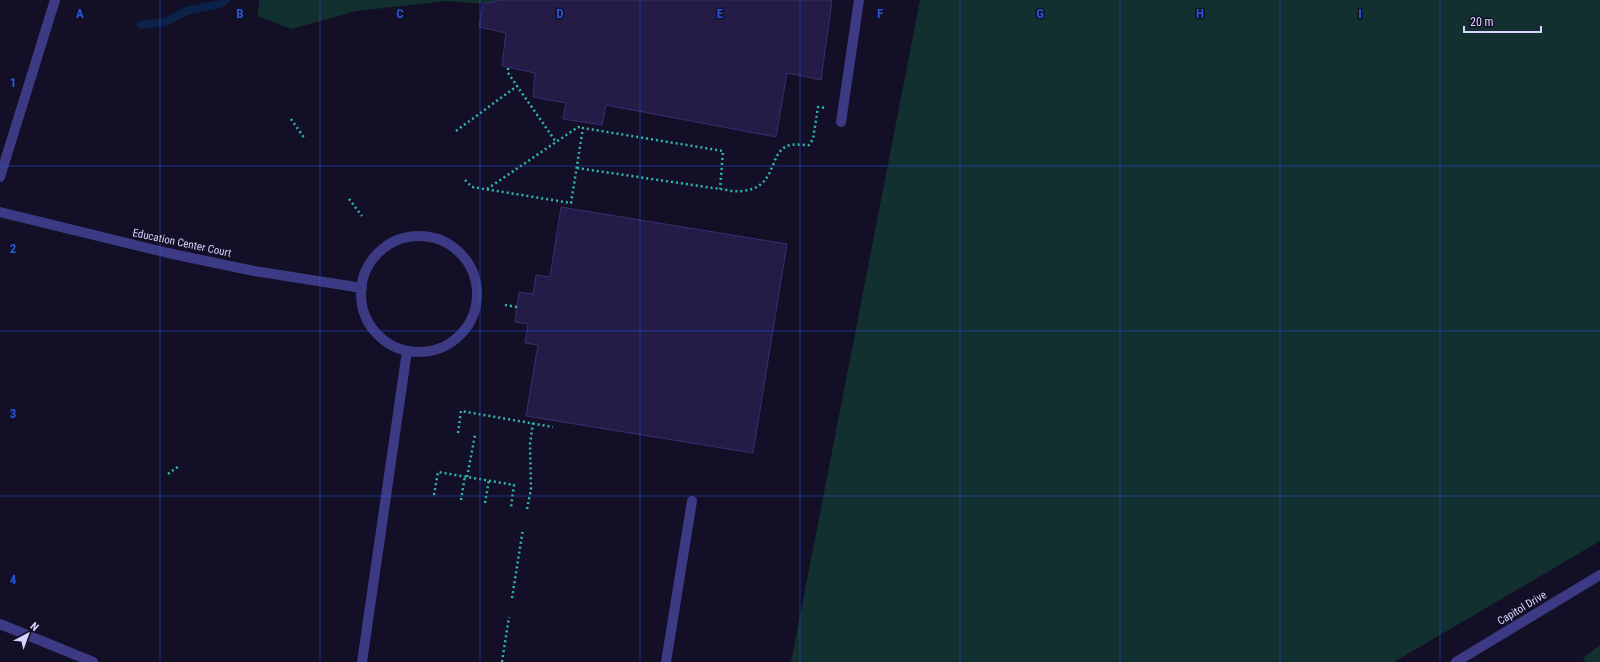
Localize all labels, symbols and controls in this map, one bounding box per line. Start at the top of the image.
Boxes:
text: A [76,6,84,21]
text: B [236,6,244,21]
text: C [396,6,404,21]
text: D [556,6,564,21]
text: E [717,6,724,21]
text: F [877,6,883,21]
text: G [1036,6,1044,21]
text: H [1196,6,1204,21]
text: I [1358,6,1362,21]
scale bar [1464,8,1541,34]
text: 20 m [1470,15,1494,29]
text: 1 [10,75,16,90]
street label: Education Center Court [131,226,233,260]
text: 2 [10,241,17,256]
text: 3 [10,406,16,421]
text: 4 [10,572,17,587]
street label: Capitol Drive [1495,588,1549,628]
north arrow [8,614,48,654]
text: N [27,620,41,634]

